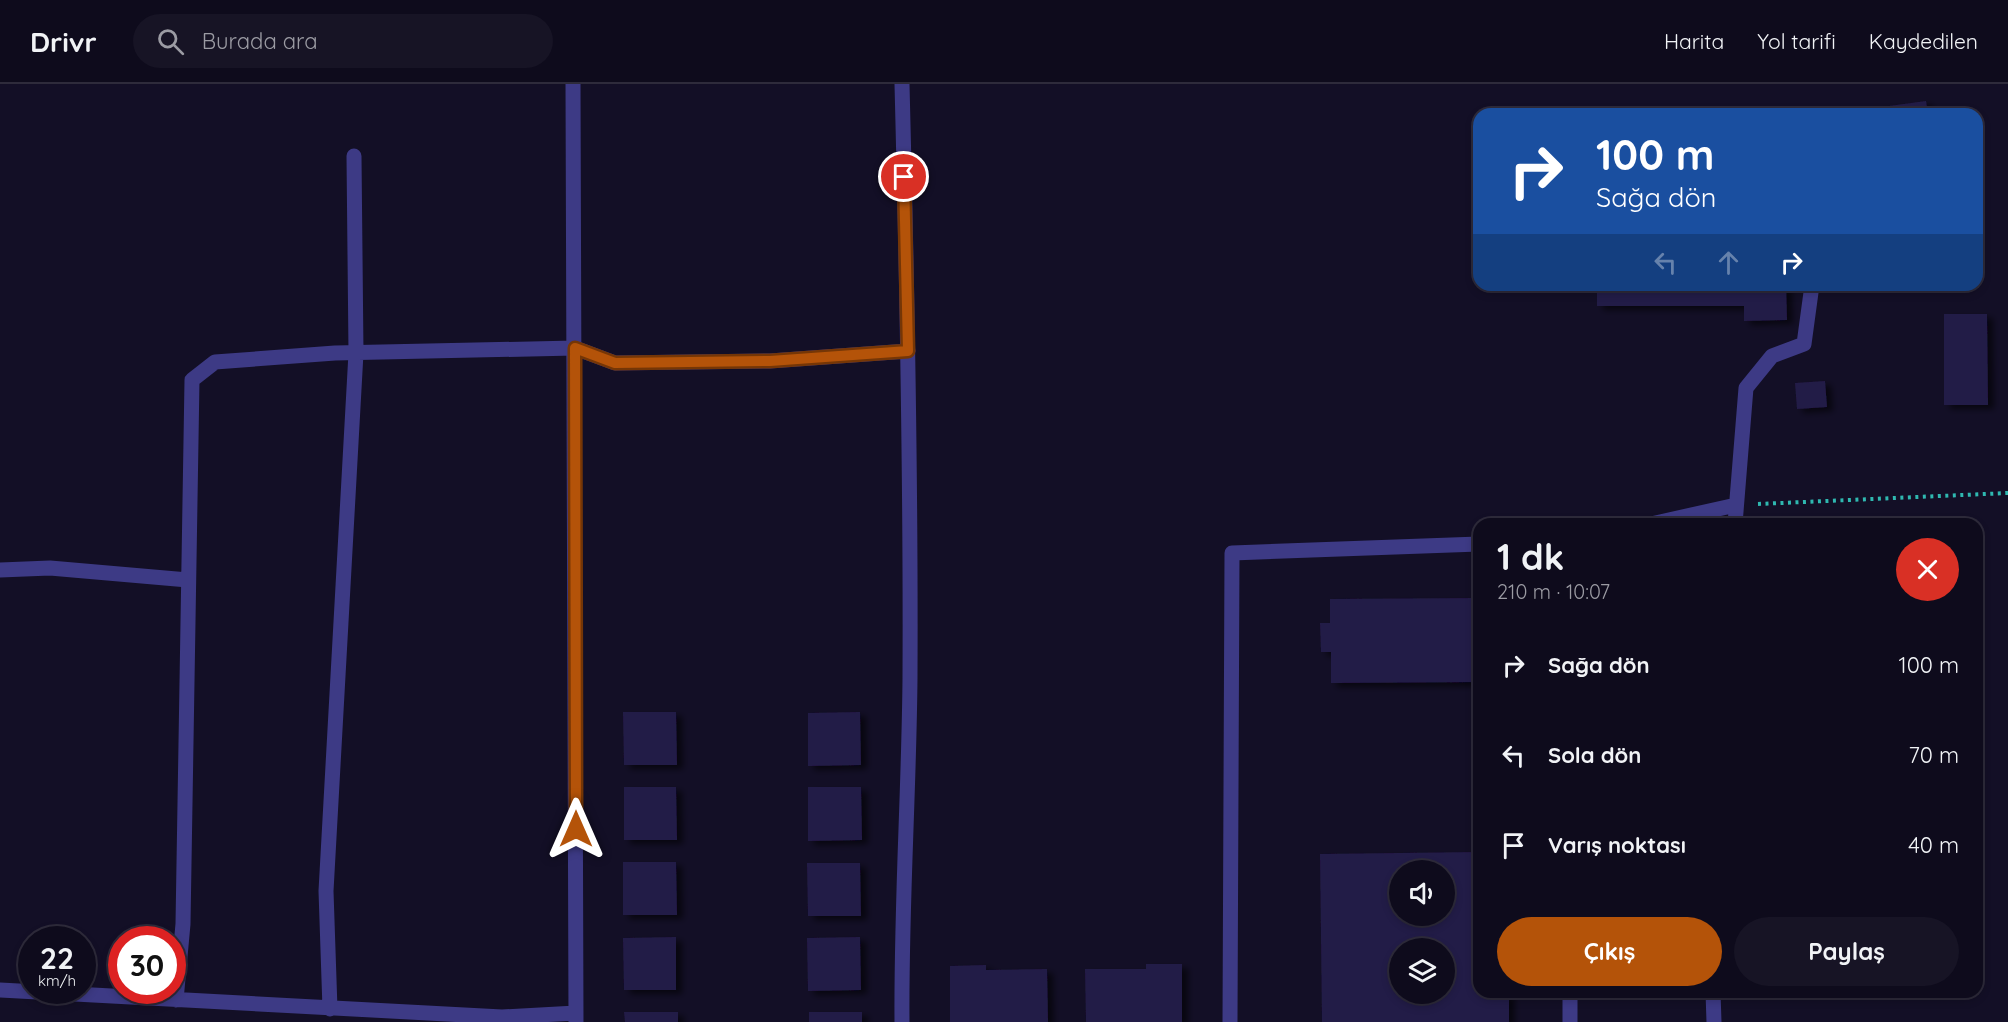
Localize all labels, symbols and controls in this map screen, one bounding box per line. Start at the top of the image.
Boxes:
search box [133,14,553,68]
text: Drivr [30,24,97,59]
icon: search [154,25,187,58]
text: Burada ara [202,27,318,55]
text: Harita [1664,28,1724,54]
text: Yol tarifi [1757,28,1836,54]
text: Kaydedilen [1869,28,1978,54]
text: 100 m [1596,128,1714,181]
icon: right [1497,132,1575,210]
pin [878,151,929,202]
icon: arrive [887,160,920,193]
text: Sağa dön [1596,180,1716,214]
icon: left [1649,246,1682,279]
icon: ahead [1712,246,1745,279]
icon: right [1775,246,1808,279]
text: 1 dk [1497,534,1564,579]
button: close [1896,538,1959,601]
text: 210 m · 10:07 [1497,579,1610,604]
icon: right [1497,649,1530,682]
text: Sağa dön [1548,651,1650,679]
text: 100 m [1899,651,1959,679]
icon: left [1497,739,1530,772]
text: Sola dön [1548,741,1641,769]
text: 70 m [1909,741,1959,769]
position arrow [544,797,608,861]
icon: arrive [1497,829,1530,862]
text: Varış noktası [1548,831,1686,859]
text: 40 m [1908,831,1959,859]
map controls [1389,860,1455,1004]
button: sound [1389,860,1455,926]
button: Çıkış [1497,917,1722,986]
button: Paylaş [1734,917,1959,986]
speed limit sign: 30 [108,926,186,1004]
button: layers [1389,938,1455,1004]
text: 22 [40,939,74,977]
text: km/h [38,971,76,990]

